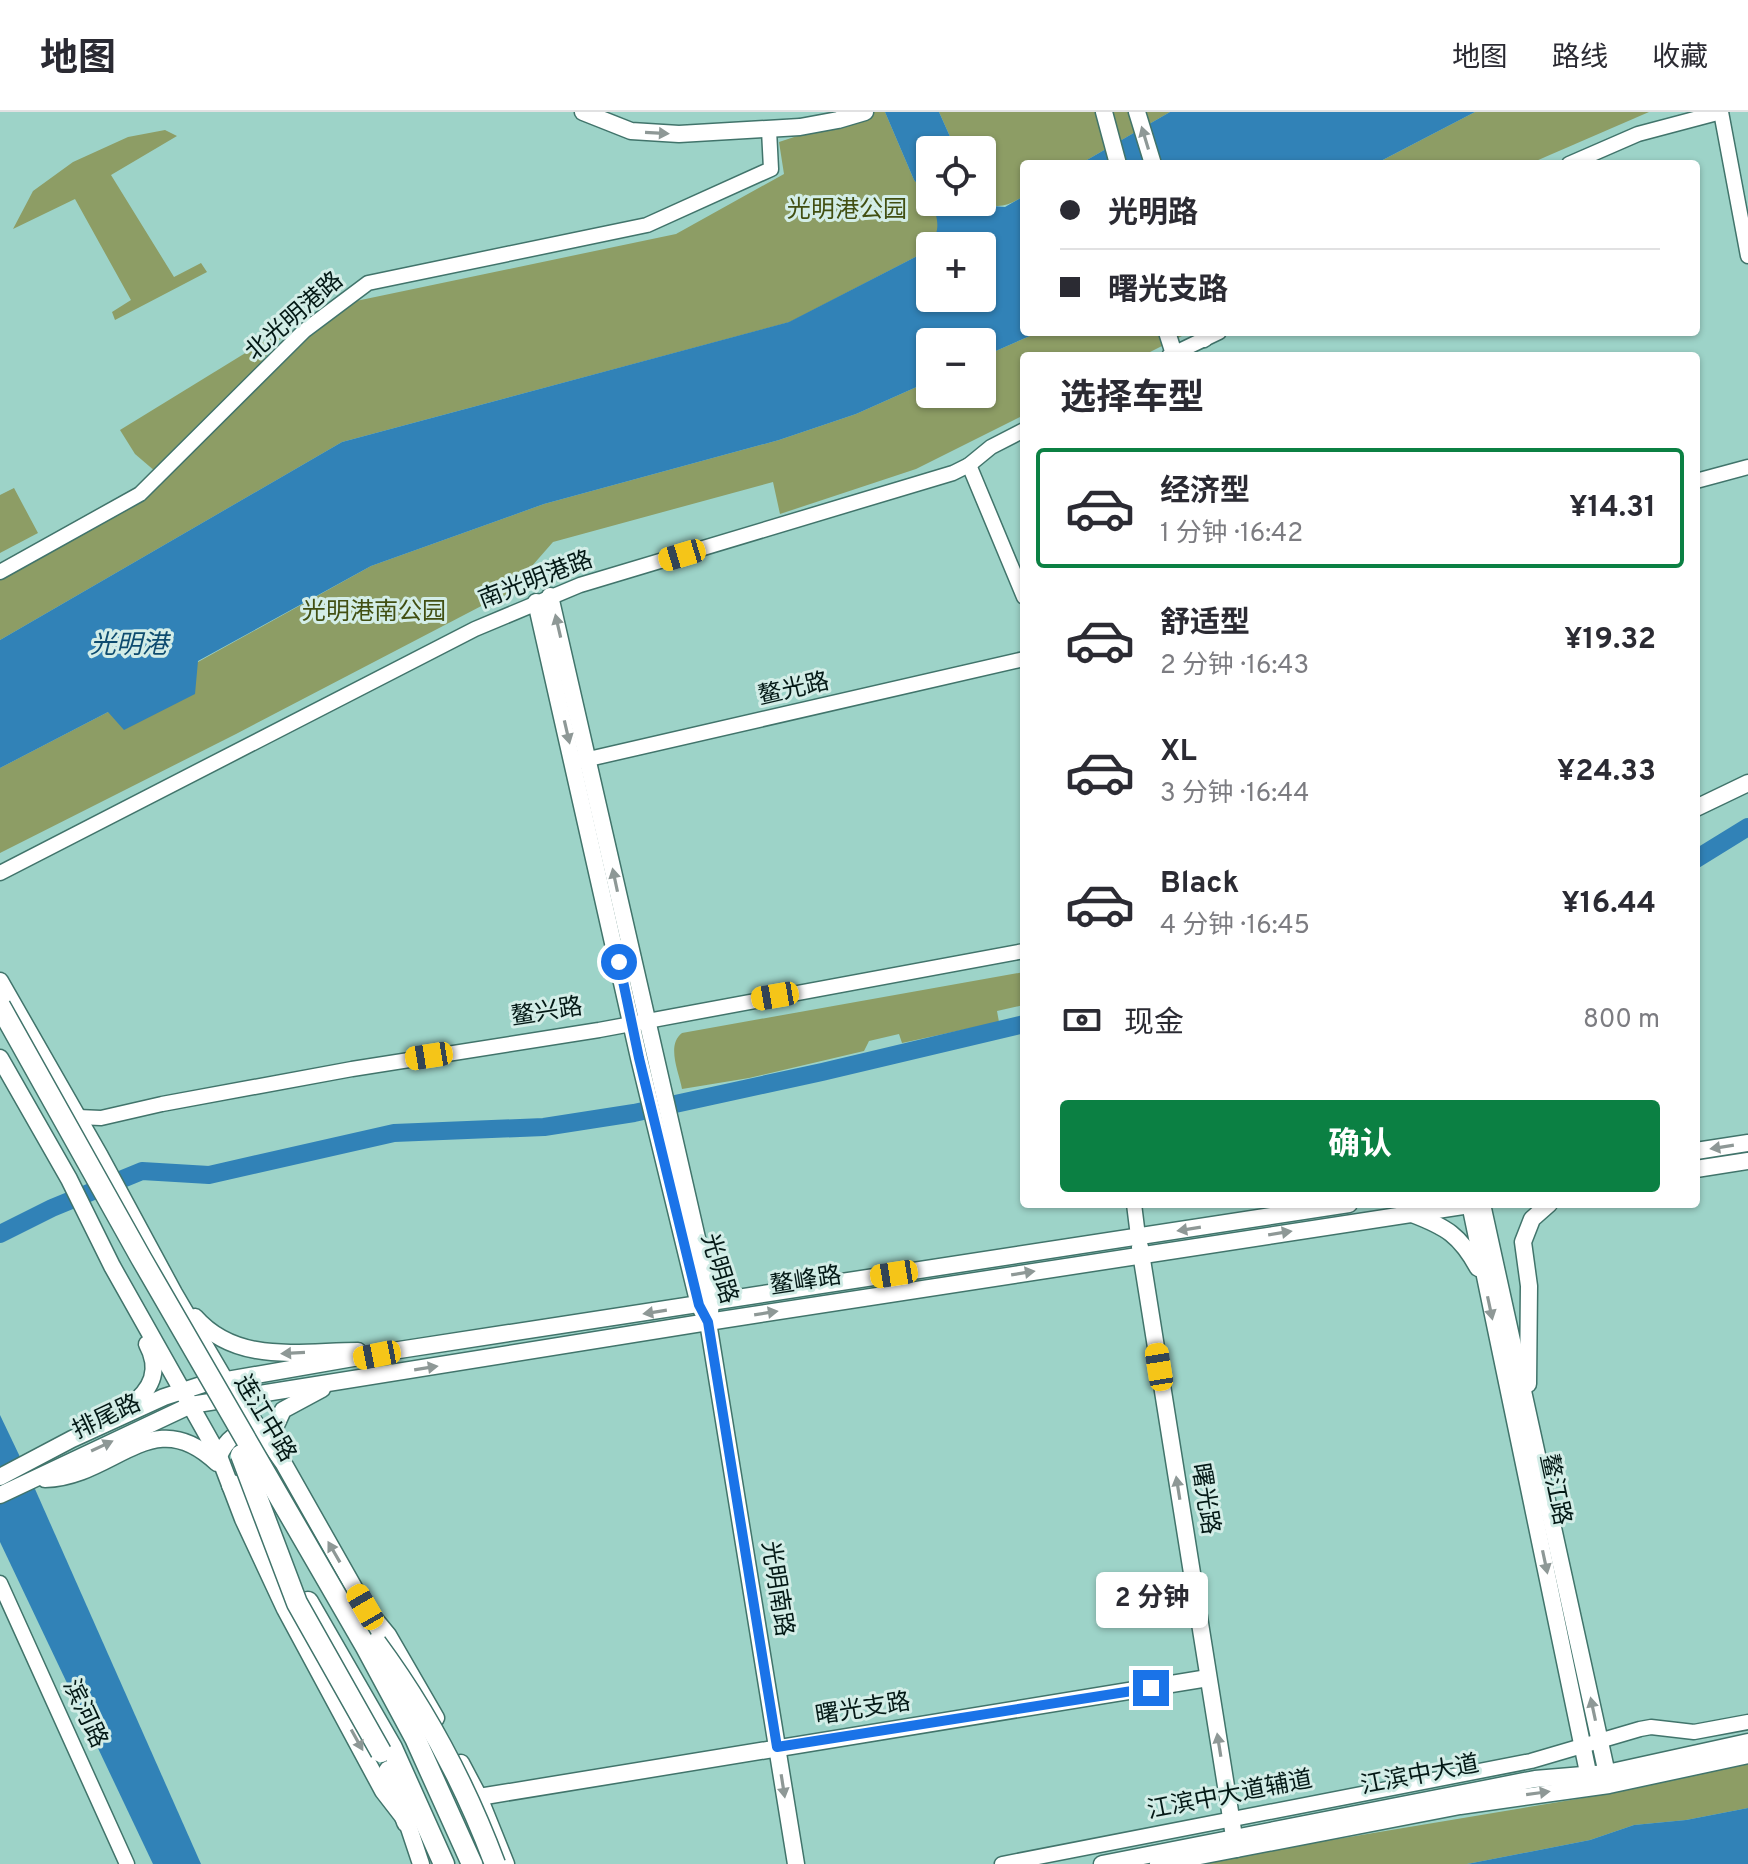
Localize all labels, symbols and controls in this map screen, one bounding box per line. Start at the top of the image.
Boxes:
text: 地图 [40,36,116,85]
text: 地图 [1452,41,1508,77]
text: 路线 [1552,41,1608,77]
text: 收藏 [1652,41,1708,77]
one-way arrow [1138,126,1151,150]
one-way arrow [645,127,670,140]
map controls [916,136,996,408]
button: locate [916,136,996,216]
park label: 光明港公园 [787,196,907,226]
text: 光明路 [1108,196,1198,233]
button: + [916,232,996,312]
street label: 北光明港路 [240,266,350,368]
text: 曙光支路 [1108,273,1228,310]
button: − [916,328,996,408]
text: 选择车型 [1060,377,1204,423]
icon: car [1064,472,1136,544]
text: 经济型 [1160,474,1250,511]
text: ¥14.31 [1569,490,1656,527]
text: 1 分钟 · 16:42 [1160,518,1303,551]
car [656,537,708,573]
street label: 南光明港路 [475,545,597,617]
park label: 光明港南公园 [302,598,446,628]
icon: car [1064,604,1136,676]
text: 舒适型 [1160,606,1250,643]
one-way arrow [551,614,563,639]
text: ¥19.32 [1564,622,1656,659]
water label: 光明港 [90,630,172,663]
text: 2 分钟 · 16:43 [1160,650,1309,683]
street label: 鳌光路 [756,667,832,713]
one-way arrow [561,720,573,745]
text: XL [1160,734,1197,771]
icon: car [1064,736,1136,808]
text: ¥24.33 [1557,754,1656,791]
text: 3 分钟 · 16:44 [1160,778,1309,811]
text: Black [1160,866,1239,903]
one-way arrow [608,867,621,892]
icon: car [1064,868,1136,940]
text: ¥16.44 [1562,886,1656,923]
text: 4 分钟 · 16:45 [1160,910,1310,943]
route start [601,944,637,980]
car [749,980,801,1012]
street label: 鳌兴路 [509,993,585,1033]
icon: cash [1060,998,1104,1042]
text: 800 m [1583,1004,1660,1037]
text: 现金 [1124,1006,1184,1043]
car [403,1040,455,1072]
button: 确认 [1060,1100,1660,1192]
one-way arrow [1709,1141,1734,1154]
one-way arrow [1176,1223,1201,1235]
one-way arrow [1267,1226,1292,1239]
street label: 光明路 [693,1230,743,1308]
car [868,1258,920,1290]
street label: 鳌峰路 [768,1262,844,1302]
one-way arrow [1010,1266,1035,1279]
one-way arrow [1484,1296,1497,1321]
one-way arrow [642,1306,667,1319]
one-way arrow [753,1306,778,1319]
car [351,1339,403,1371]
car [1143,1341,1175,1393]
one-way arrow [280,1347,305,1360]
one-way arrow [414,1361,439,1374]
street label: 连江中路 [226,1370,302,1468]
street label: 排尾路 [68,1389,146,1447]
one-way arrow [90,1439,113,1453]
street label: 鳌江路 [1532,1452,1576,1528]
street label: 曙光路 [1184,1461,1224,1537]
one-way arrow [1171,1475,1184,1500]
street label: 光明南路 [754,1539,798,1639]
one-way arrow [327,1540,341,1563]
one-way arrow [1539,1550,1552,1575]
callout: 2 分钟 [1095,1572,1207,1628]
car [343,1580,387,1634]
text: 2 分钟 [1115,1583,1189,1616]
route end [1133,1670,1169,1706]
street label: 滨河路 [55,1675,113,1753]
street label: 曙光支路 [813,1688,913,1732]
one-way arrow [1586,1696,1599,1721]
one-way arrow [350,1729,364,1752]
one-way arrow [1212,1732,1224,1757]
street label: 江滨中大道 [1358,1750,1482,1802]
street label: 江滨中大道辅道 [1145,1765,1315,1827]
one-way arrow [777,1773,790,1798]
one-way arrow [1525,1786,1550,1799]

